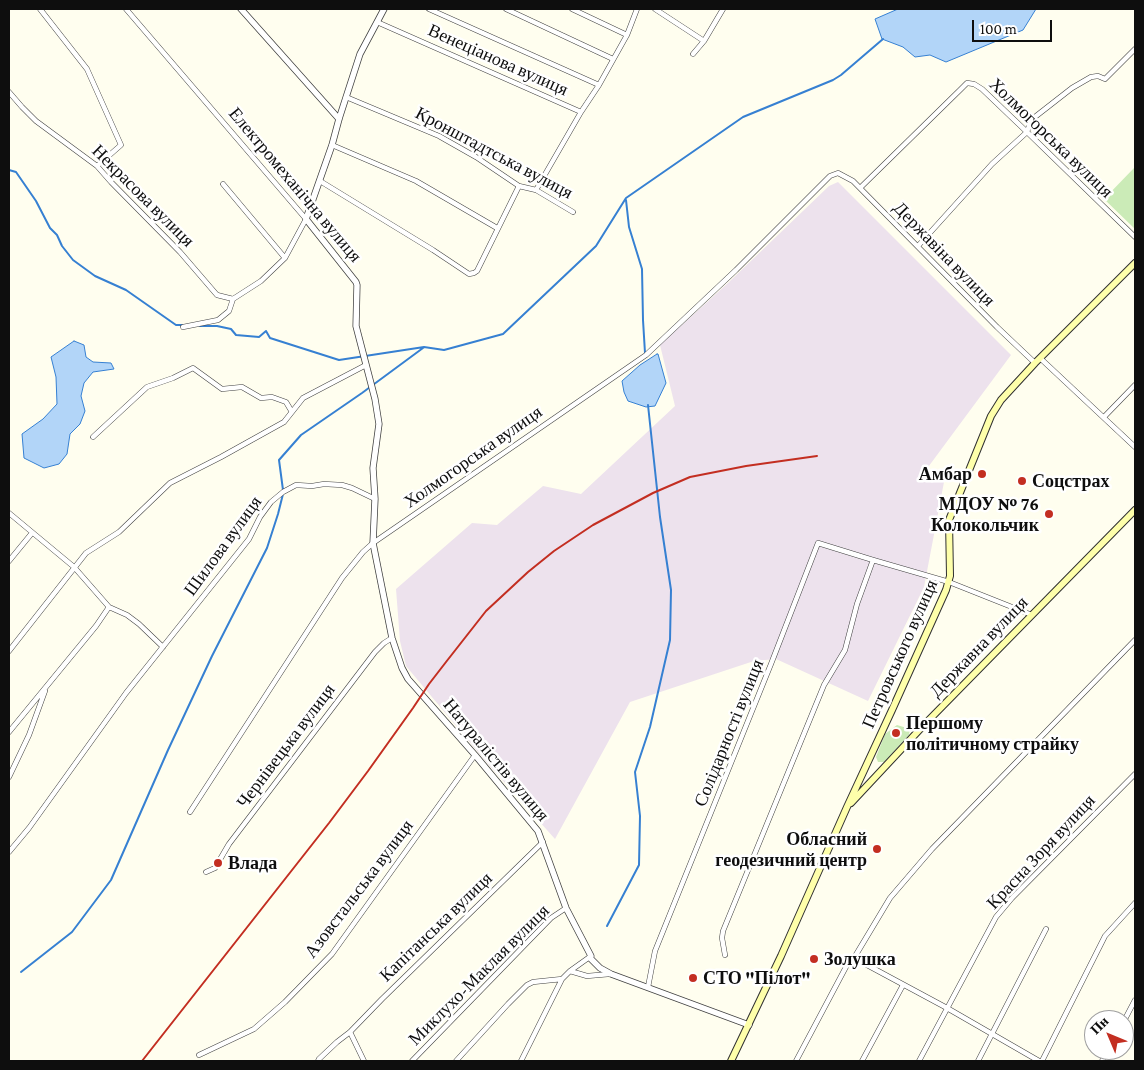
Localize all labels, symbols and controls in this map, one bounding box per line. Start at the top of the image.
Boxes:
scale bar [974,10,1054,42]
street label: Венеціанова вулиця [425,19,571,101]
text: 100 m [980,21,1017,37]
street label: Холмогорська вулиця [985,73,1117,203]
street label: Кронштадтська вулиця [411,102,577,204]
street label: Електромеханічна вулиця [224,103,366,267]
street label: Некрасова вулиця [87,140,199,252]
street label: Державіна вулиця [889,197,999,311]
street label: Холмогорська вулиця [400,401,546,513]
place label: Амбар [919,463,972,485]
marker: Амбар [976,468,988,480]
place label: Соцстрах [1032,470,1109,492]
marker: Соцстрах [1016,475,1028,487]
street label: Шилова вулиця [180,492,266,600]
place label: МДОУ № 76 Колокольчик [931,493,1039,536]
marker: МДОУ № 76 Колокольчик [1043,508,1055,520]
street label: Петровського вулиця [858,576,942,732]
street label: Державна вулиця [925,592,1033,702]
street label: Солідарності вулиця [690,656,768,810]
street label: Чернівецька вулиця [232,680,340,812]
street label: Натуралістів вулиця [438,694,554,826]
place label: Першому політичному страйку [906,712,1079,754]
marker: Першому політичному страйку [890,727,902,739]
street label: Красна Зоря вулиця [982,790,1100,914]
street label: Азовстальська вулиця [300,816,418,962]
place label: Обласний геодезичний центр [715,828,867,871]
marker: Обласний геодезичний центр [871,843,883,855]
place label: Влада [228,852,277,874]
marker: Влада [212,857,224,869]
street label: Капітанська вулиця [375,868,497,986]
street label: Миклухо-Маклая вулиця [404,900,554,1050]
place label: Золушка [824,948,896,970]
marker: Золушка [808,953,820,965]
place label: СТО "Пілот" [703,967,811,989]
marker: СТО "Пілот" [687,972,699,984]
north arrow [1084,1010,1134,1060]
text: Пн [1087,1013,1111,1037]

